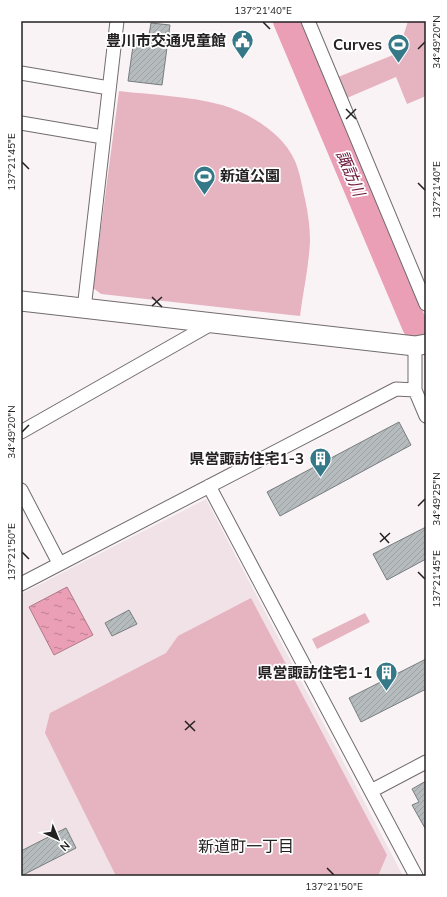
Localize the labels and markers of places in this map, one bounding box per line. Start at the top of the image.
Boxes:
public building icon: 豊川市交通児童館 [229,28,255,61]
place label: 豊川市交通児童館 [106,31,226,50]
sports icon: Curves [385,32,411,65]
place label: Curves [333,35,382,54]
sports icon: 新道公園 [192,163,218,196]
place label: 新道公園 [220,166,280,185]
building icon: 県営諏訪住宅1-3 [307,446,333,479]
place label: 県営諏訪住宅1-3 [189,449,304,468]
building icon: 県営諏訪住宅1-1 [374,660,400,693]
place label: 県営諏訪住宅1-1 [257,663,372,682]

